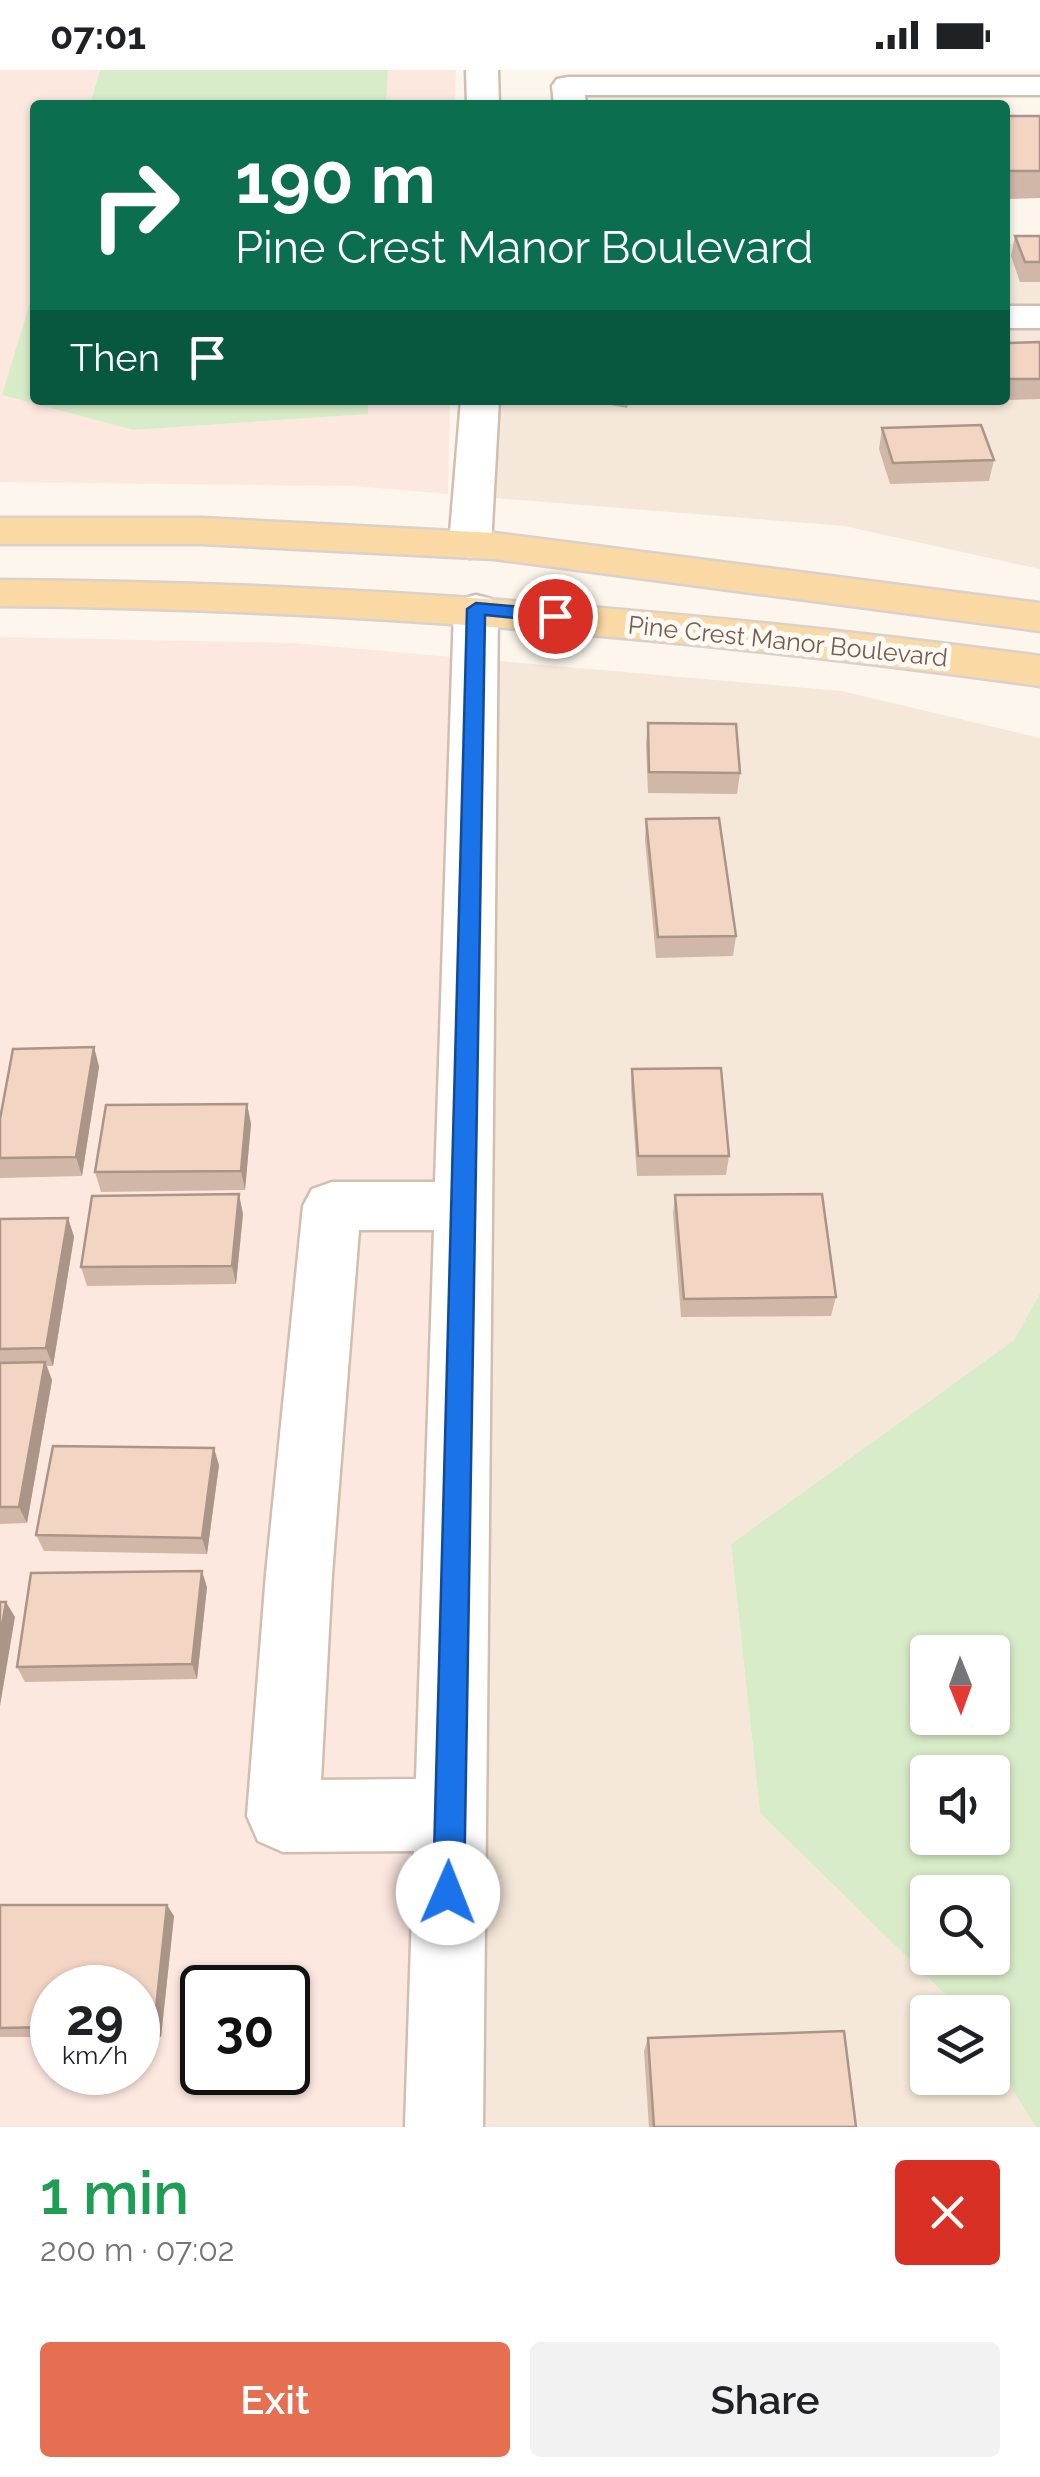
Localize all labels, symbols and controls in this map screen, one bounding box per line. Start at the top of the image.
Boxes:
text: 07:01 [50,13,146,58]
text: 190 m [235,137,436,219]
icon: right [70,140,200,270]
text: Pine Crest Manor Boulevard [235,221,813,274]
icon: arrive [180,330,235,385]
text: Then [70,335,160,380]
pin [513,574,598,659]
icon: arrive [528,589,583,644]
street label: Pine Crest Manor Boulevard [627,609,949,673]
north arrow [910,1635,1010,1735]
map controls [910,1635,1010,2095]
button: sound [910,1755,1010,1855]
position arrow [396,1841,500,1945]
button: search [910,1875,1010,1975]
speed limit sign: 30 [180,1965,310,2095]
text: 29 [66,1988,124,2047]
button: layers [910,1995,1010,2095]
text: km/h [62,2040,128,2070]
text: 1 min [40,2158,189,2228]
button: close [895,2160,1000,2265]
text: 200 m · 07:02 [40,2231,235,2268]
button: Exit [40,2342,510,2457]
button: Share [530,2342,1000,2457]

